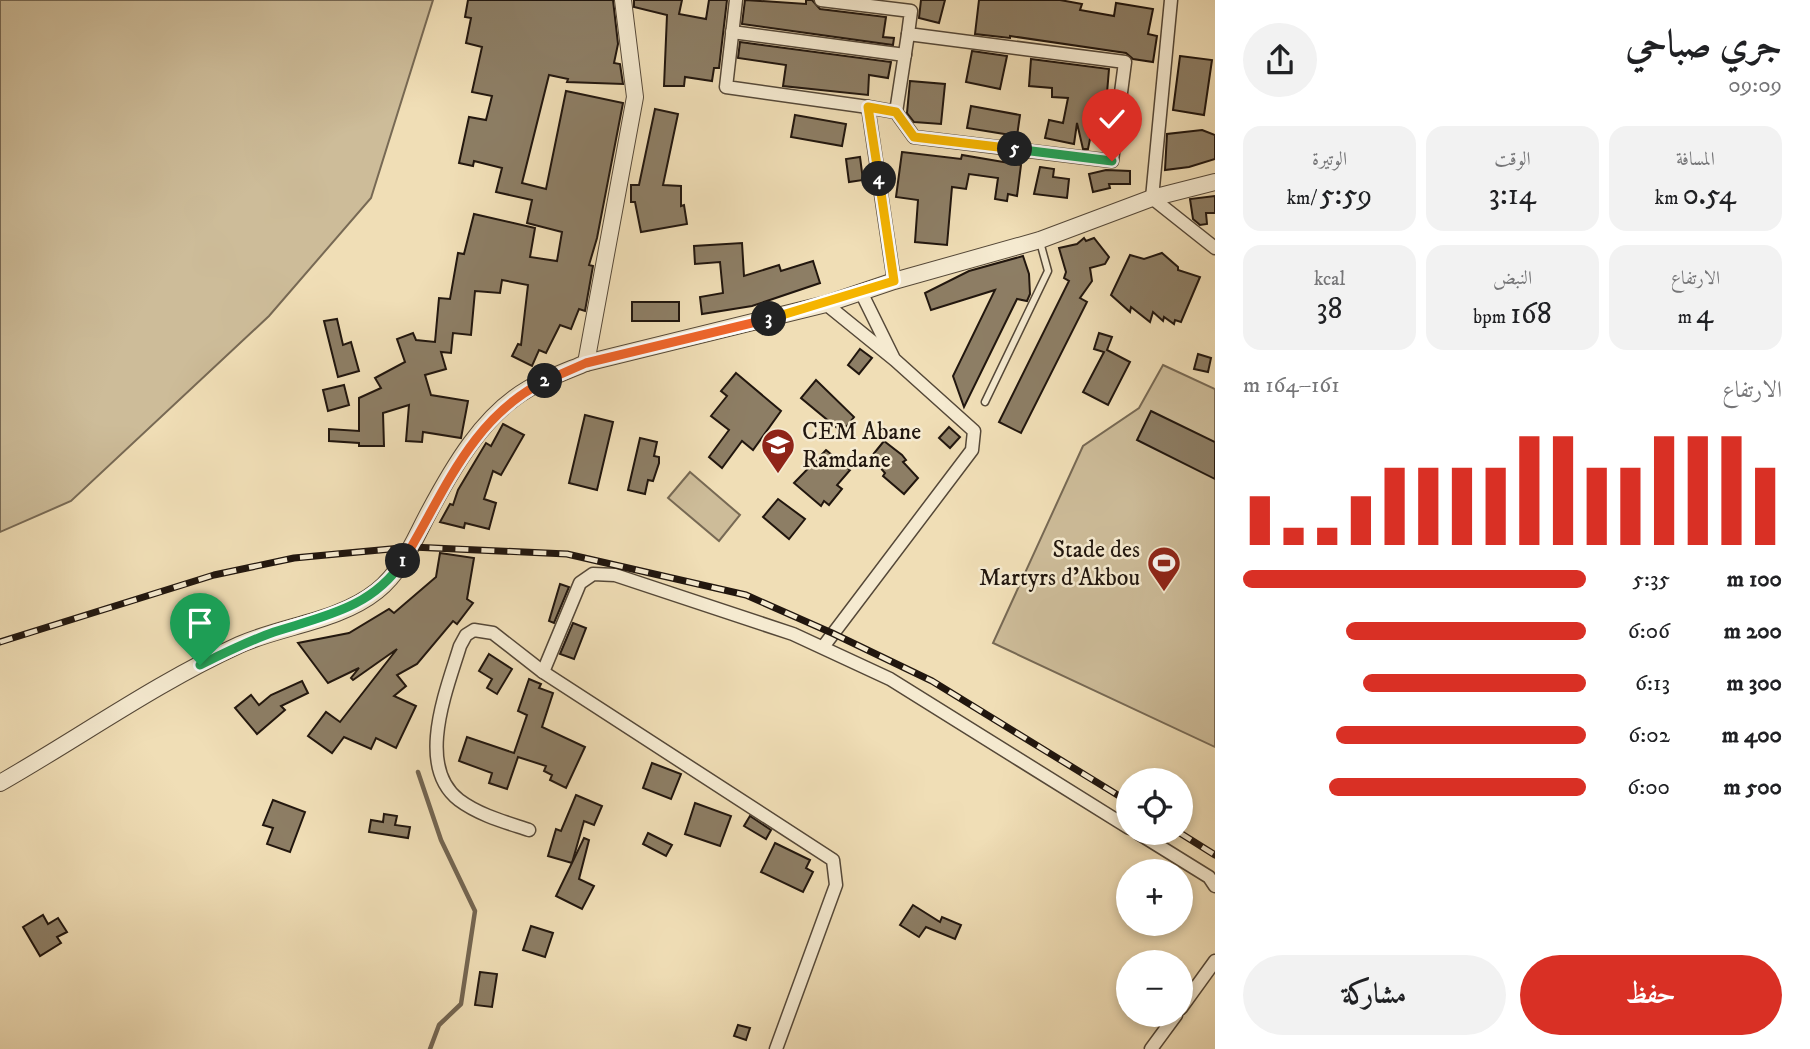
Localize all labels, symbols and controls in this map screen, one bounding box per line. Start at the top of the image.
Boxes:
text: جري صباحي [1625,21,1782,69]
button: share [1243,23,1317,97]
text: 09:09 [1728,71,1782,100]
pin [1082,89,1142,161]
icon: check [1093,100,1131,138]
pin: 5 [998,132,1032,166]
text: 5 [1010,137,1019,160]
text: الوتيرة [1312,148,1347,171]
text: الوقت [1494,148,1531,171]
text: المسافة [1676,148,1715,171]
pin: 4 [862,162,896,196]
text: 4 [873,167,884,190]
text: 5:59 [1320,177,1372,214]
text: 3:14 [1489,177,1536,214]
text: 0.54 [1683,177,1736,214]
text: /km [1287,187,1320,210]
text: km [1655,187,1683,210]
text: النبض [1493,267,1532,290]
text: الارتفاع [1671,267,1720,290]
text: kcal [1314,268,1345,291]
text: 38 [1316,291,1343,328]
text: 168 [1510,296,1552,333]
text: 4 [1696,296,1713,333]
pin: 3 [752,302,786,336]
text: bpm [1473,306,1510,329]
text: m [1678,306,1696,329]
text: 3 [765,307,772,330]
pin: 2 [528,364,562,398]
text: 2 [540,369,549,392]
text: 161–164 m [1243,371,1340,400]
text: الارتفاع [1722,376,1782,405]
place label: CEM Abane Ramdane [802,417,921,475]
school or university icon: CEM Abane Ramdane [759,426,797,475]
place label: Stade des Martyrs d’Akbou [979,535,1140,593]
pin: 1 [386,544,420,578]
sports icon: Stade des Martyrs d’Akbou [1145,544,1183,593]
text: 1 [399,549,406,572]
text: 5:35 [1633,565,1670,594]
text: 100 m [1727,565,1782,594]
pin [170,593,230,665]
icon: arrive [181,604,219,642]
text: 6:06 [1628,617,1670,646]
text: 200 m [1724,617,1782,646]
text: 6:13 [1635,669,1670,698]
text: 300 m [1726,669,1782,698]
text: 6:02 [1628,721,1670,750]
text: 400 m [1722,721,1782,750]
map controls [1116,768,1193,1027]
button: locate [1116,768,1193,845]
text: 6:00 [1627,773,1670,802]
text: 500 m [1724,773,1782,802]
button: + [1116,859,1193,936]
button: − [1116,950,1193,1027]
button: مشاركة [1243,955,1506,1035]
button: حفظ [1520,955,1782,1035]

